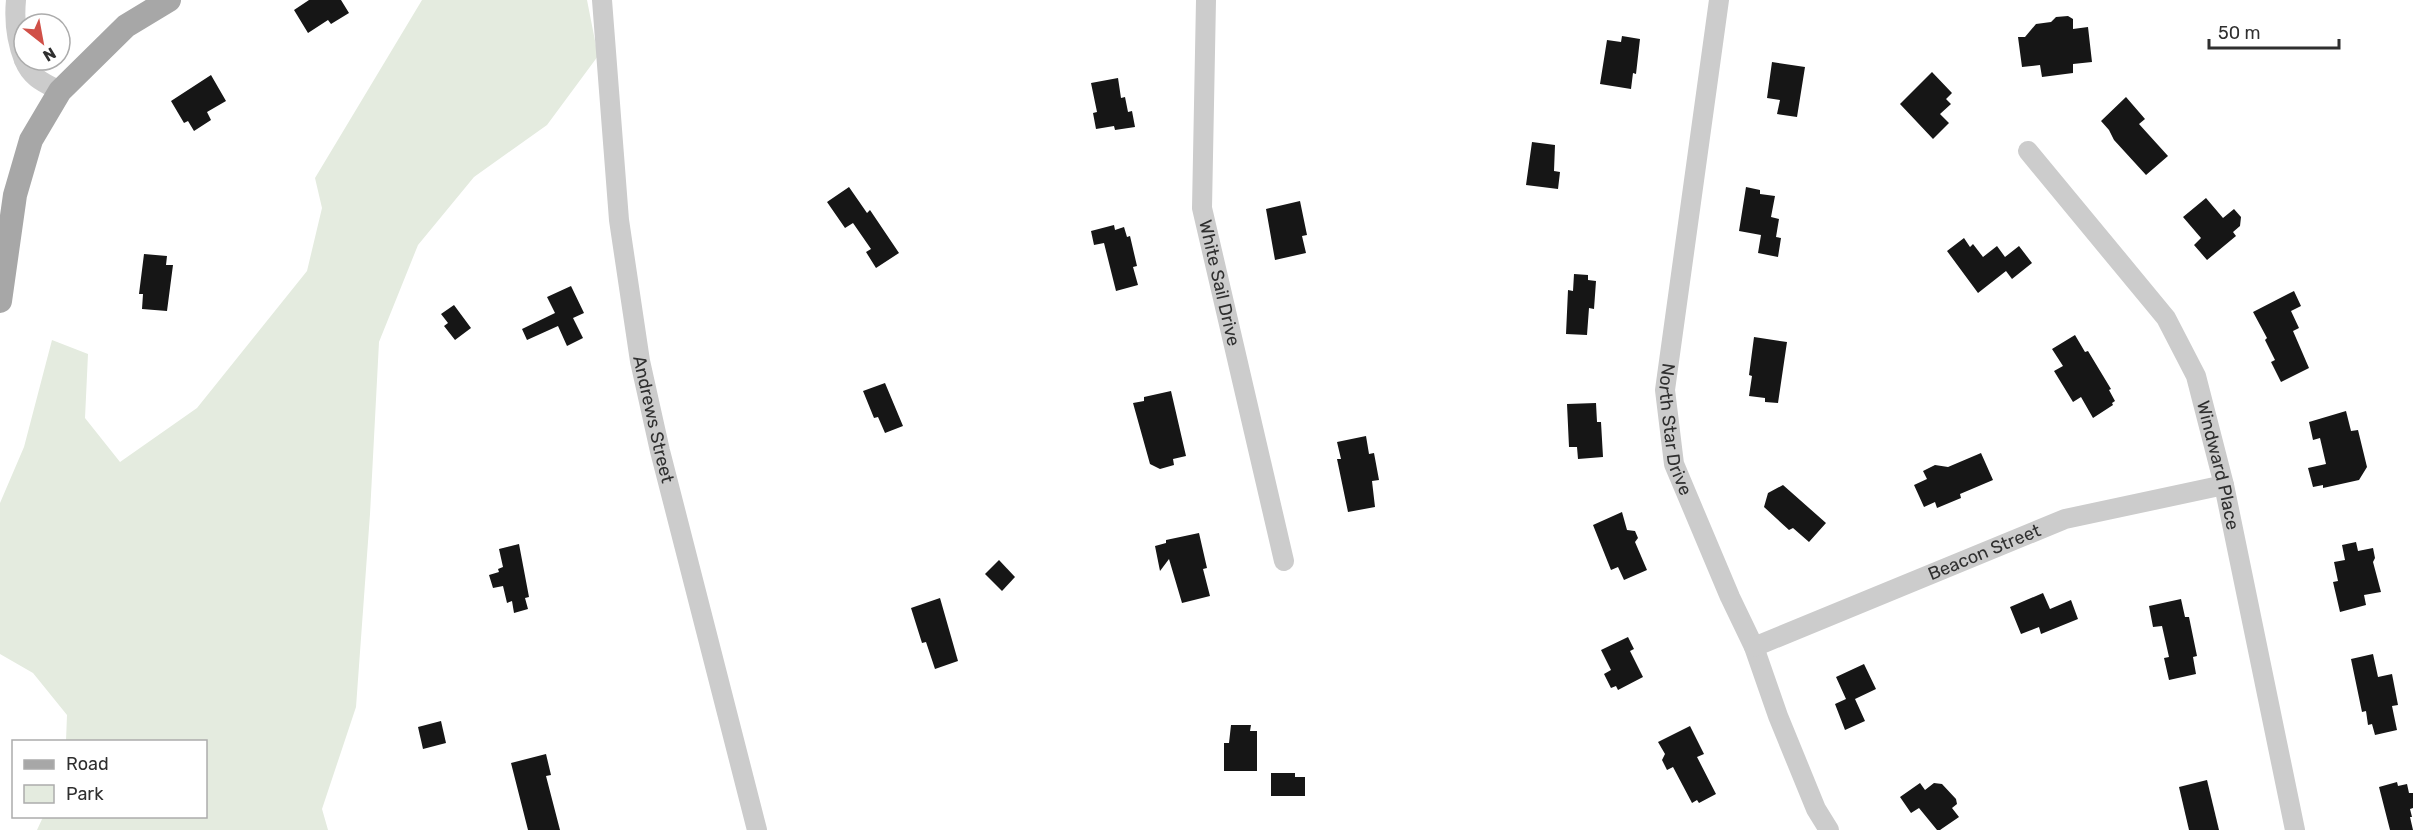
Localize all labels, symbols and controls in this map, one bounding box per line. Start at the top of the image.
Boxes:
north arrow [12,12,72,72]
scale bar [2209,12,2340,50]
text: 50 m [2218,22,2261,44]
text: N [40,43,59,66]
street label: White Sail Drive [1194,218,1245,348]
street label: Andrews Street [628,353,679,485]
street label: North Star Drive [1654,362,1697,499]
street label: Windward Place [2192,398,2244,532]
street label: Beacon Street [1925,519,2044,585]
legend [12,740,207,818]
text: Road [66,753,109,775]
text: Park [66,783,104,805]

